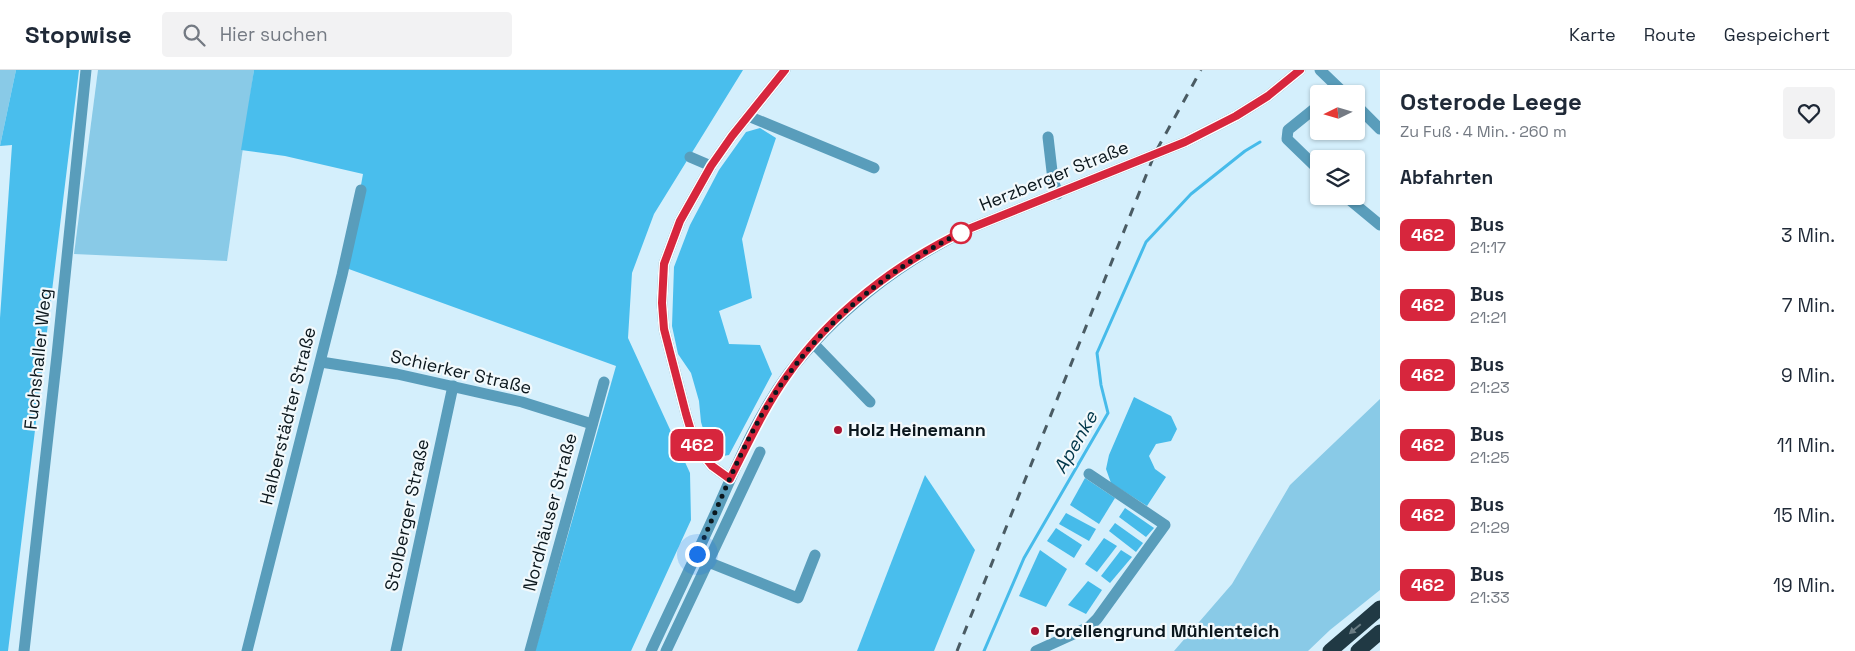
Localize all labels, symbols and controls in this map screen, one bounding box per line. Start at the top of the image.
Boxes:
search box [162,12,512,57]
text: Stopwise [25,19,132,50]
icon: search [180,21,208,49]
text: Hier suchen [220,22,328,47]
text: Karte [1569,23,1616,46]
text: Route [1644,23,1696,46]
text: Gespeichert [1724,23,1830,46]
north arrow [1310,85,1365,140]
map controls [1310,85,1365,205]
text: Osterode Leege [1400,86,1582,117]
button: heart [1783,87,1835,139]
text: Zu Fuß · 4 Min. · 260 m [1400,121,1567,142]
street label: Herzberger Straße [976,135,1132,216]
button: layers [1310,150,1365,205]
text: Abfahrten [1400,165,1493,190]
text: Bus [1470,212,1504,237]
unlabelled marker [950,222,972,244]
text: 462 [1411,223,1444,246]
text: 3 Min. [1781,223,1835,248]
text: 21:17 [1470,237,1506,258]
text: Bus [1470,282,1504,307]
street label: Fuchshaller Weg [19,287,56,431]
text: 462 [1411,293,1444,316]
text: 7 Min. [1782,293,1835,318]
text: 21:21 [1470,307,1507,328]
street label: Halberstädter Straße [254,324,321,507]
street label: Schierker Straße [388,344,534,399]
text: Bus [1470,352,1504,377]
text: 462 [1411,363,1444,386]
text: 9 Min. [1781,363,1835,388]
text: 21:23 [1470,377,1510,398]
water label: Apenke [1048,406,1104,478]
place label: Holz Heinemann [848,418,986,441]
text: Bus [1470,422,1504,447]
marker: Holz Heinemann [832,424,844,436]
line badge: 462 [668,429,726,461]
street label: Nordhäuser Straße [517,430,582,594]
text: 462 [680,433,714,456]
text: 462 [1411,433,1444,456]
text: 11 Min. [1777,433,1835,458]
street label: Stolberger Straße [379,437,434,593]
text: 21:25 [1470,447,1510,468]
text: Bus [1470,492,1504,517]
text: 462 [1411,503,1444,526]
text: 15 Min. [1773,503,1835,528]
text: 21:29 [1470,517,1510,538]
your location [685,542,710,567]
text: Bus [1470,562,1504,587]
text: 462 [1411,573,1444,596]
text: 19 Min. [1773,573,1835,598]
text: 21:33 [1470,587,1510,608]
place label: Forellengrund Mühlenteich [1045,619,1279,642]
one-way arrow [1348,624,1361,635]
marker: Forellengrund Mühlenteich [1029,625,1041,637]

